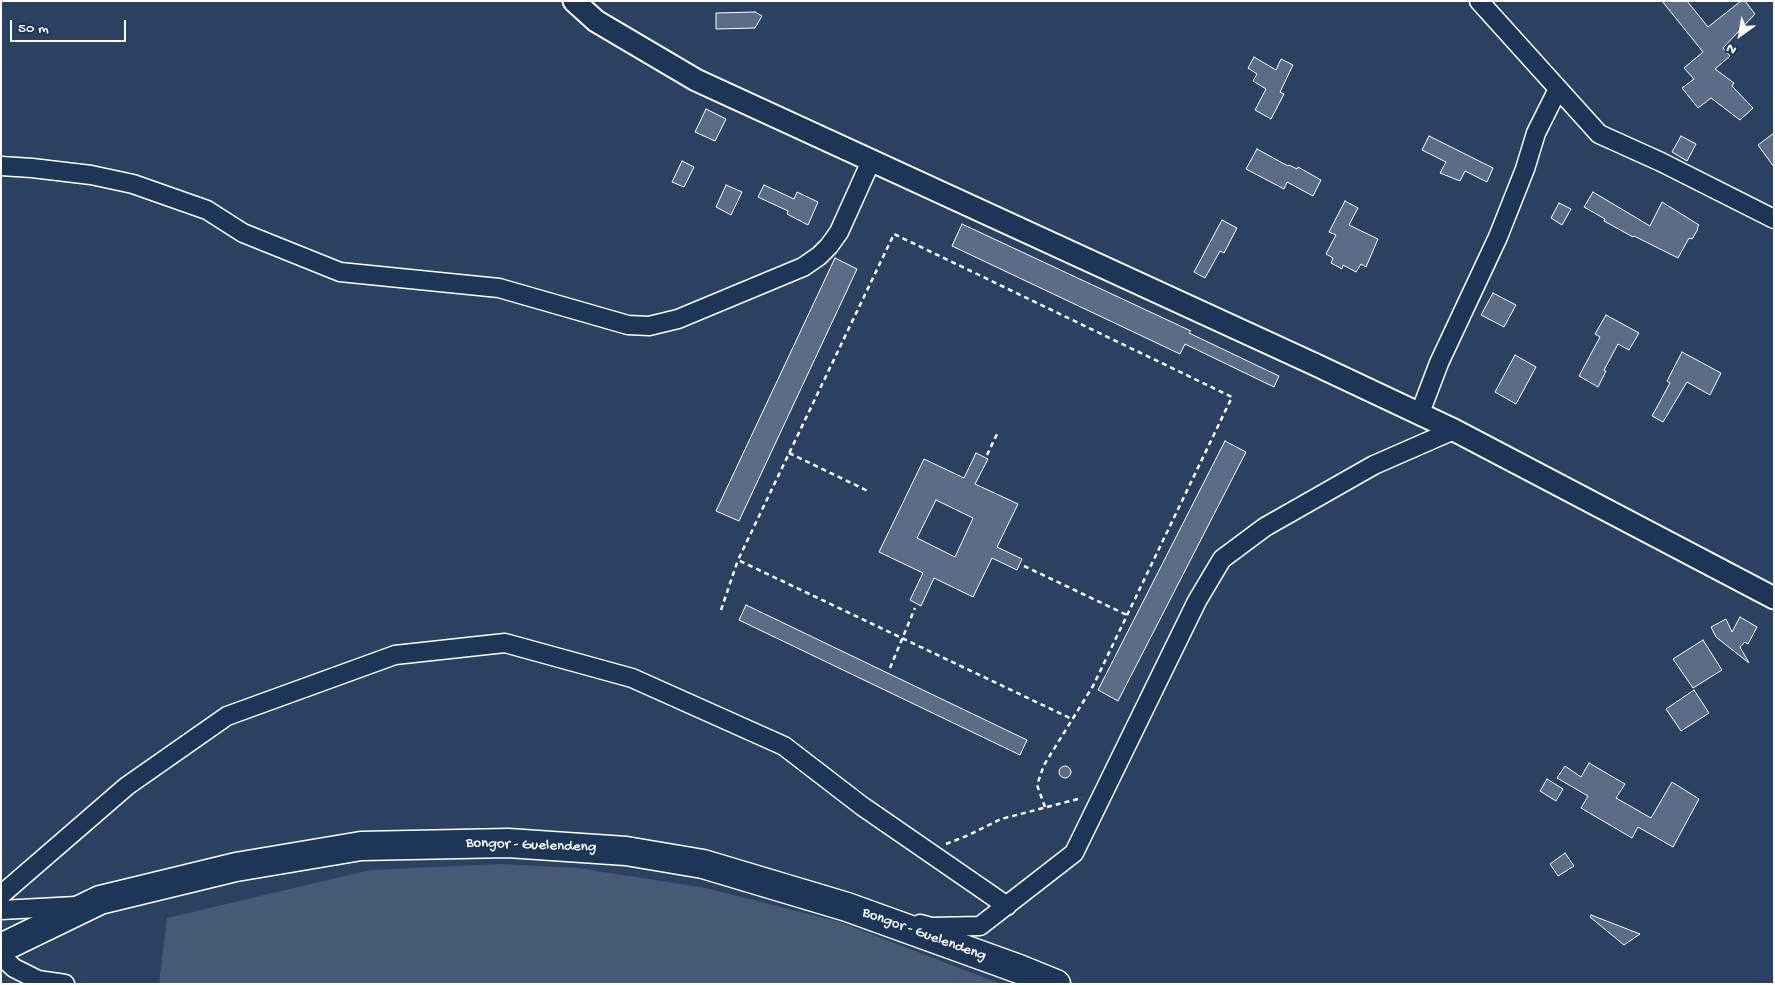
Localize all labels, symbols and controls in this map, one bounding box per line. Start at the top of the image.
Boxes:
scale bar [12,10,129,42]
north arrow [1715,10,1765,60]
text: 50 m [18,20,49,38]
text: N [1723,39,1740,58]
street label: Bongor - Guelendeng [465,835,597,857]
street label: Bongor - Guelendeng [860,904,988,966]

